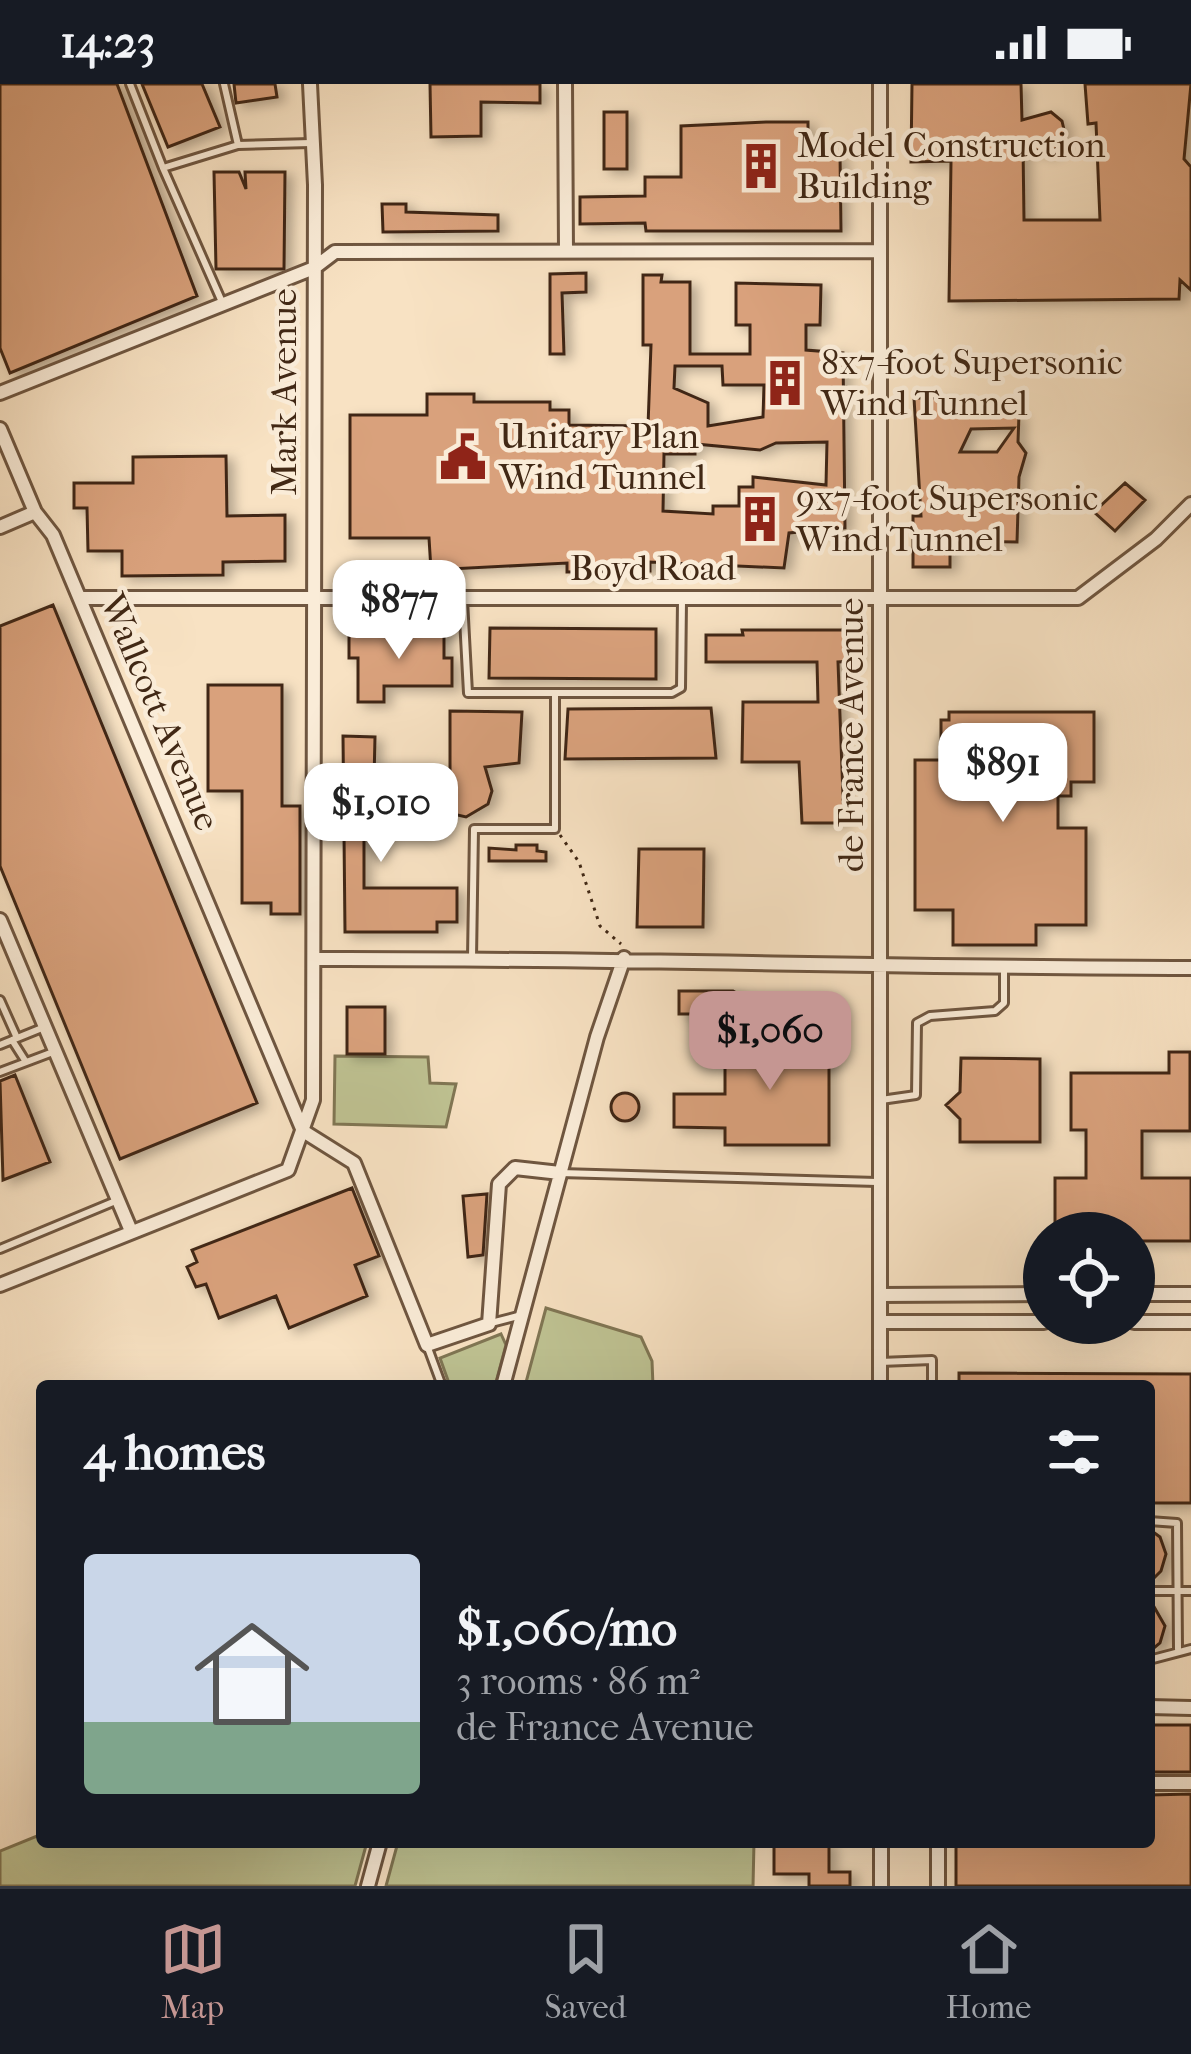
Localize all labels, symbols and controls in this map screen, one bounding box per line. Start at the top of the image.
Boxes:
text: 14:23 [60,16,155,69]
place label: Model Construction Building [797,124,1106,207]
building icon: Model Construction Building [736,141,786,191]
street label: Mark Avenue [263,288,305,496]
place label: 8x7-foot Supersonic Wind Tunnel [820,341,1123,424]
building icon: 8x7-foot Supersonic Wind Tunnel [760,358,810,408]
place label: Unitary Plan Wind Tunnel [498,415,706,498]
public building icon: Unitary Plan Wind Tunnel [438,432,488,482]
place label: 9x7-foot Supersonic Wind Tunnel [795,477,1098,560]
building icon: 9x7-foot Supersonic Wind Tunnel [735,494,785,544]
street label: Boyd Road [570,547,736,589]
pin: $877 [328,560,470,662]
text: $877 [360,576,438,622]
street label: Wallcott Avenue [91,587,229,837]
street label: de France Avenue [830,598,872,872]
pin: $891 [932,723,1074,825]
text: $891 [965,739,1041,785]
pin: $1,010 [283,763,479,865]
text: $1,010 [331,779,431,825]
pin: $1,060 [672,991,868,1093]
text: $1,060 [716,1007,824,1053]
map controls [1023,1212,1155,1344]
button: locate [1023,1212,1155,1344]
icon: filters [1041,1419,1107,1485]
text: 4 homes [84,1422,265,1482]
text: $1,060/mo [456,1598,677,1658]
icon: home [180,1602,324,1746]
text: 3 rooms · 86 m² [456,1658,700,1704]
text: de France Avenue [456,1704,754,1750]
tab: Map [160,1916,226,2027]
tab: Saved [545,1916,626,2027]
tab: Home [946,1916,1031,2027]

